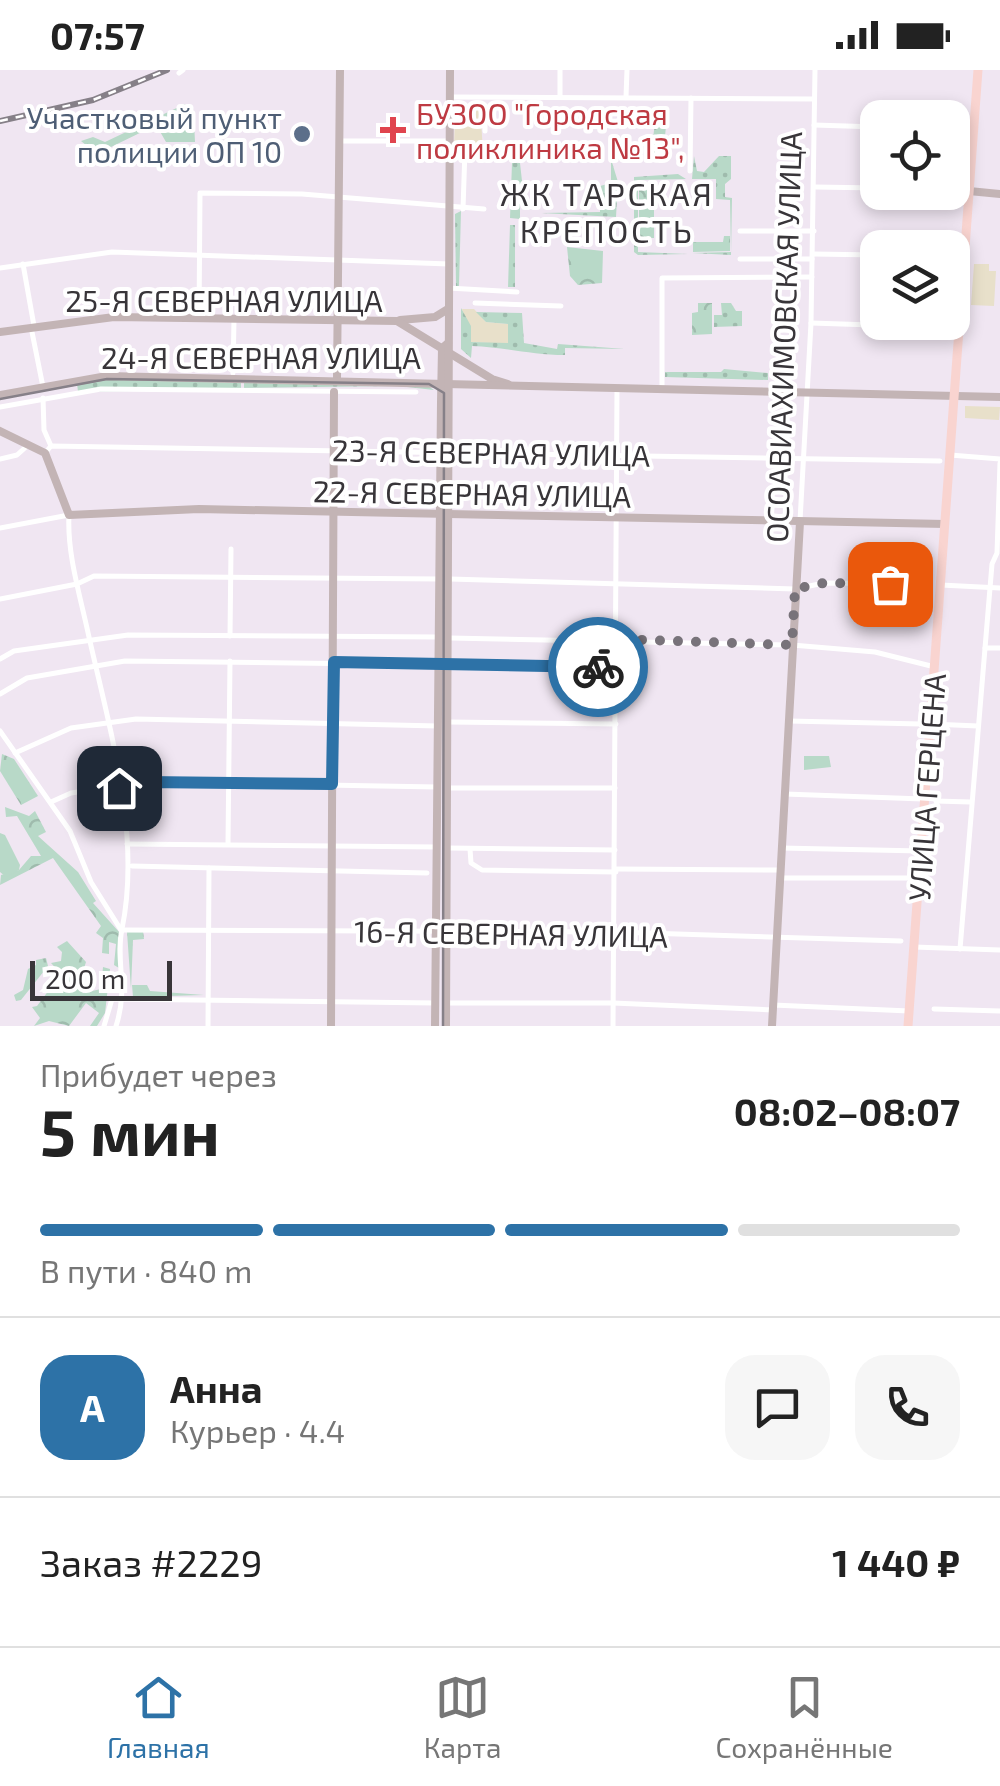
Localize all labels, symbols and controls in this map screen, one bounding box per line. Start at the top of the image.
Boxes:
text: 07:57 [50,12,145,58]
place label: БУЗОО "Городская поликлиника №13", [416,95,685,165]
place label: Участковый пункт полиции ОП 10 [26,99,282,169]
map controls [860,100,970,340]
button: locate [860,100,970,210]
marker: БУЗОО "Городская поликлиника №13", [380,117,406,143]
marker: Участковый пункт полиции ОП 10 [291,123,313,145]
street label: ОСОАВИАХИМОВСКАЯ УЛИЦА [758,130,808,543]
district label: ЖК ТАРСКАЯ КРЕПОСТЬ [500,174,714,249]
button: layers [860,230,970,340]
street label: 25-Я СЕВЕРНАЯ УЛИЦА [65,282,383,318]
street label: 24-Я СЕВЕРНАЯ УЛИЦА [101,339,421,375]
street label: 23-Я СЕВЕРНАЯ УЛИЦА [332,431,651,473]
street label: 22-Я СЕВЕРНАЯ УЛИЦА [313,472,632,514]
pin [848,542,933,627]
icon: bag [863,557,918,612]
courier [548,617,648,717]
icon: bike [571,640,626,695]
street label: УЛИЦА ГЕРЦЕНА [900,672,952,902]
pin [77,746,162,831]
icon: home [92,761,147,816]
street label: 16-Я СЕВЕРНАЯ УЛИЦА [354,912,668,954]
scale bar [30,956,172,1000]
text: 200 m [45,961,125,995]
text: Прибудет через [40,1055,277,1093]
text: 08:02–08:07 [734,1088,960,1134]
text: 5 мин [40,1091,220,1169]
text: В пути · 840 m [40,1251,252,1289]
button: chat [725,1355,830,1460]
button: phone [855,1355,960,1460]
text: Анна [170,1365,263,1411]
text: А [80,1384,105,1430]
text: Курьер · 4.4 [170,1411,345,1449]
text: Заказ #2229 [40,1539,262,1585]
text: 1 440 ₽ [832,1539,960,1585]
tab: Главная [107,1670,210,1764]
tab: Карта [424,1670,502,1764]
tab: Сохранённые [716,1670,893,1764]

